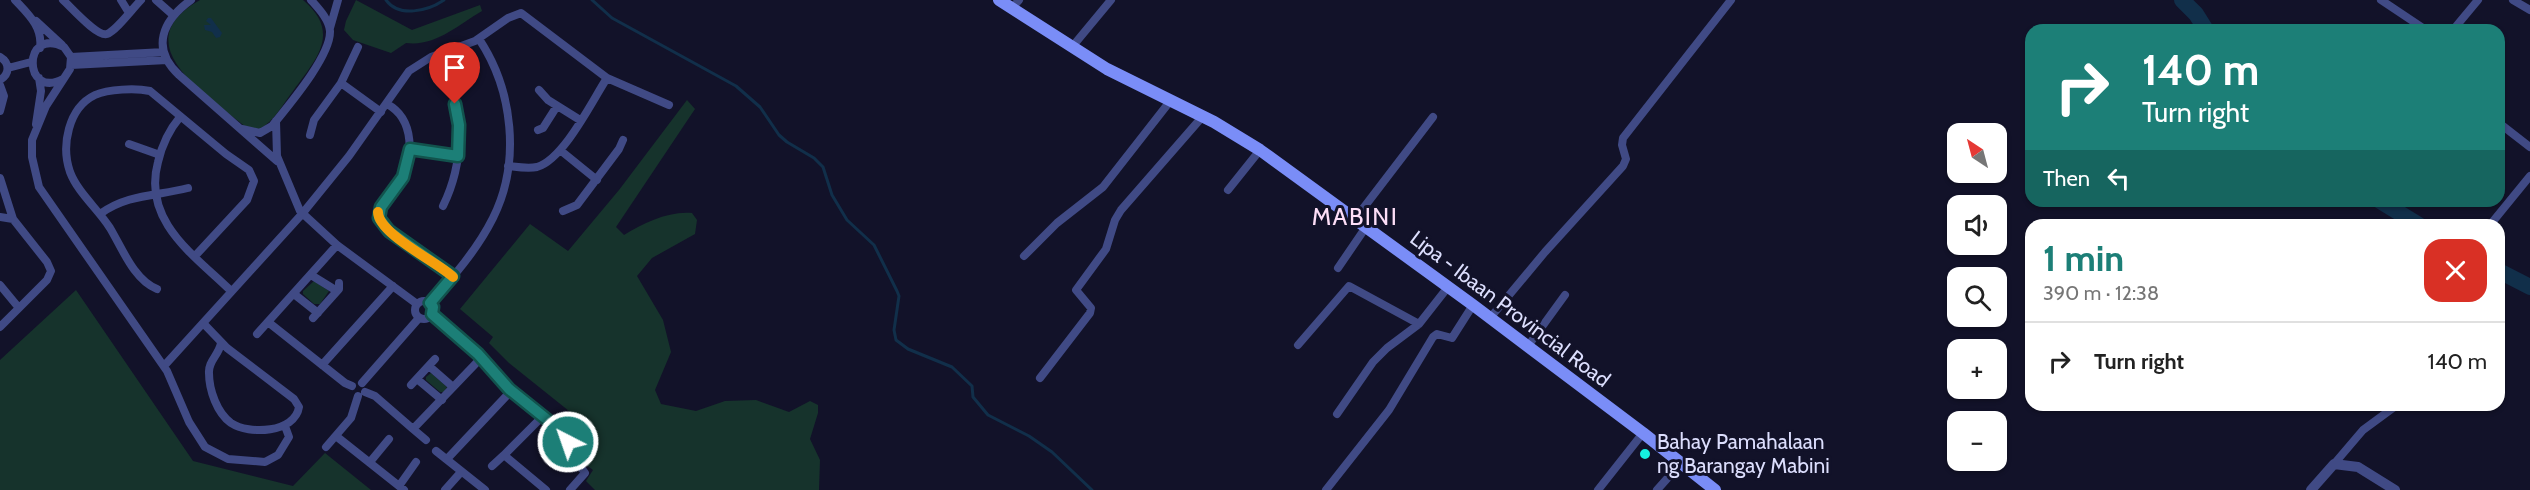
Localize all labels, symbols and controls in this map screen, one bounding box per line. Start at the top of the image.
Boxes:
pin [429,42,480,104]
text: 140 m [2142,44,2259,96]
icon: right [2043,48,2121,126]
icon: arrive [438,51,471,84]
text: Turn right [2142,96,2249,129]
north arrow [1947,123,2007,183]
map controls [1947,123,2007,471]
icon: left [2102,162,2135,195]
text: Then [2043,165,2090,192]
button: sound [1947,195,2007,255]
district label: MABINI [1312,202,1398,231]
street label: Lipa - Ibaan Provincial Road [1405,225,1615,392]
text: 1 min [2043,236,2124,280]
button: close [2424,239,2487,302]
button: search [1947,267,2007,327]
text: 390 m · 12:38 [2043,281,2159,305]
button: + [1947,339,2007,399]
icon: right [2043,345,2076,378]
text: Turn right [2094,348,2184,375]
text: 140 m [2428,348,2487,375]
position arrow [536,410,600,474]
button: − [1947,411,2007,471]
place label: Bahay Pamahalaan ng Barangay Mabini [1657,429,1830,478]
marker: Bahay Pamahalaan ng Barangay Mabini [1638,447,1652,461]

